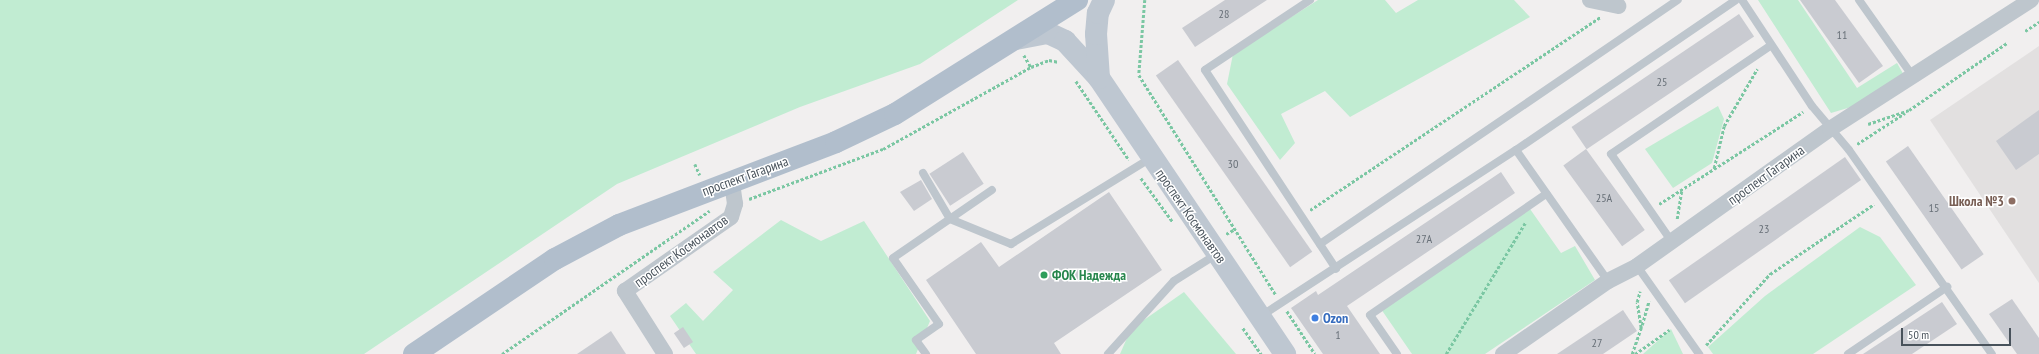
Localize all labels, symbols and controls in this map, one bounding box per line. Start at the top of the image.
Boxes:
house number: 28 [1219,7,1229,21]
house number: 11 [1837,28,1847,42]
house number: 25 [1657,75,1667,89]
street label: проспект Гагарина [1724,142,1808,208]
street label: проспект Гагарина [699,153,791,199]
house number: 30 [1228,157,1238,171]
street label: проспект Космонавтов [1152,165,1230,267]
house number: 25А [1596,191,1612,205]
place label: Школа №3 [1949,193,2004,209]
marker: Школа №3 [2007,196,2017,206]
house number: 15 [1929,201,1939,215]
street label: проспект Космонавтов [631,211,731,291]
house number: 23 [1759,222,1769,236]
house number: 27А [1416,232,1432,246]
place label: ФОК Надежда [1052,267,1126,283]
marker: ФОК Надежда [1039,270,1049,280]
place label: Ozon [1323,310,1348,326]
marker: Ozon [1310,313,1320,323]
scale bar [1903,320,2013,346]
text: 50 m [1908,327,1929,342]
house number: 1 [1335,328,1341,342]
house number: 27 [1592,336,1602,350]

